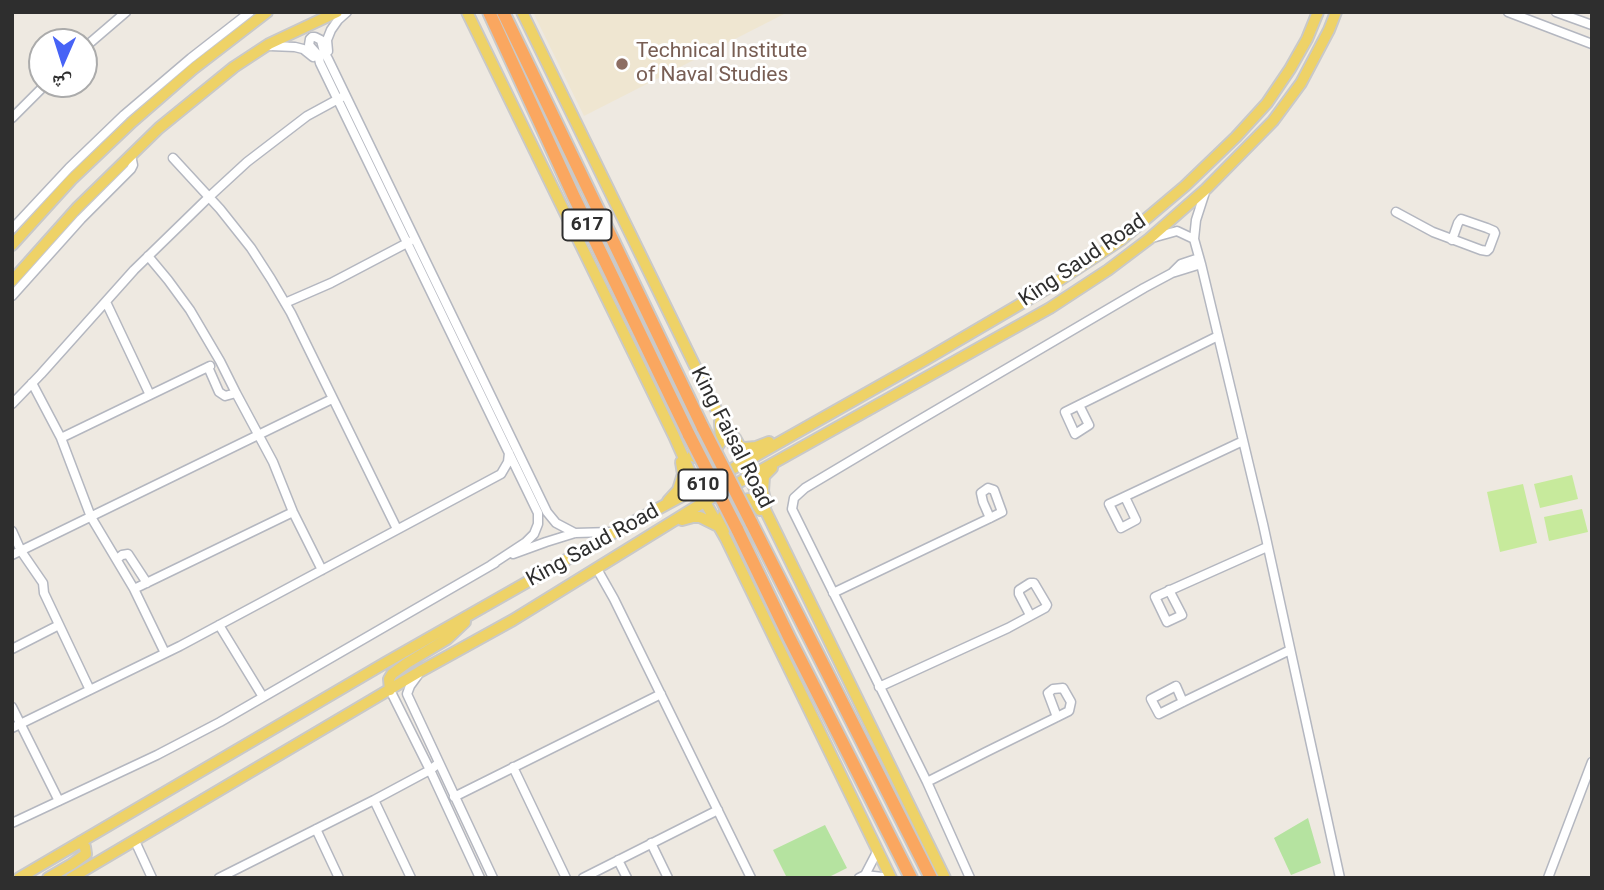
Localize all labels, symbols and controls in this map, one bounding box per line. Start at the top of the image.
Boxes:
north arrow [28,28,98,98]
place label: Technical Institute of Naval Studies [636,39,807,89]
marker: Technical Institute of Naval Studies [614,56,630,72]
text: ش [51,70,73,94]
street label: King Saud Road [1015,209,1151,313]
road number: 617 [562,210,612,241]
street label: King Faisal Road [684,363,778,513]
road number: 610 [678,470,728,500]
street label: King Saud Road [522,499,664,593]

